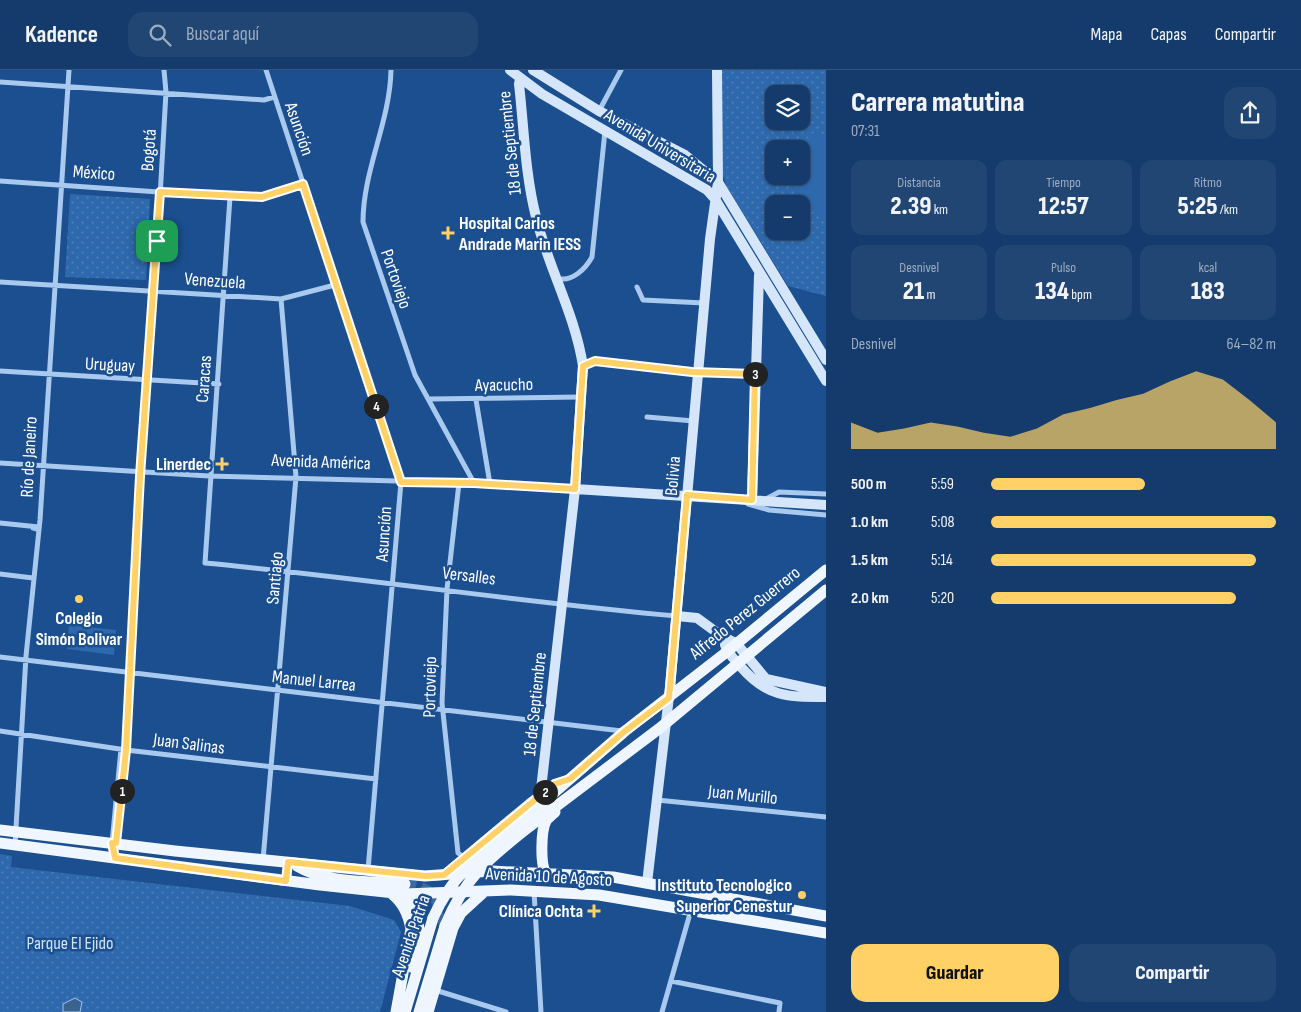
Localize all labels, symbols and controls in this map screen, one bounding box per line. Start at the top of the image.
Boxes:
search box [128,12,478,57]
text: Kadence [25,20,98,49]
icon: search [146,21,174,49]
text: Buscar aquí [186,23,259,46]
text: Mapa [1090,24,1122,45]
text: Capas [1150,24,1187,45]
text: Compartir [1215,24,1276,45]
map controls [765,85,810,240]
button: layers [765,85,810,130]
text: Carrera matutina [851,86,1024,119]
button: share [1224,87,1276,139]
street label: 18 de Septiembre [494,90,526,196]
street label: Asunción [280,99,318,159]
street label: Avenida Universitaria [600,104,720,188]
text: 07:31 [851,122,880,141]
street label: Bogotá [137,128,161,172]
button: + [765,140,810,185]
street label: México [72,161,116,185]
text: Distancia [897,174,941,191]
text: Tiempo [1046,174,1081,191]
text: Ritmo [1194,174,1222,191]
text: 2.39 [890,191,931,222]
text: 12:57 [1038,191,1089,222]
text: 5:25 [1178,191,1218,222]
button: − [765,195,810,240]
text: km [931,201,948,218]
text: /km [1218,201,1238,218]
place label: Hospital Carlos Andrade Marin IESS [458,213,581,255]
pin [136,220,178,262]
marker: Hospital Carlos Andrade Marin IESS [441,226,455,240]
icon: arrive [143,227,171,255]
street label: Portoviejo [376,247,416,311]
text: Desnivel [899,259,939,276]
text: Pulso [1051,259,1076,276]
text: kcal [1199,259,1217,276]
street label: Venezuela [184,268,246,294]
text: 21 [903,276,924,307]
text: 134 [1035,276,1069,307]
text: 183 [1191,276,1225,307]
text: m [924,286,936,303]
text: bpm [1069,286,1092,303]
text: Desnivel [851,335,896,354]
text: 64–82 m [1226,335,1276,354]
street label: Uruguay [84,353,136,377]
street label: Caracas [192,355,216,403]
pin: 3 [742,362,768,386]
text: 3 [752,366,759,383]
street label: Ayacucho [474,374,533,396]
pin: 4 [364,394,388,418]
text: 4 [373,398,380,415]
street label: Río de Janeiro [16,416,42,498]
street label: Avenida América [270,450,371,474]
place label: Linerdec [156,454,211,475]
street label: Bolivia [661,455,685,497]
marker: Linerdec [215,457,229,471]
text: 500 m [851,475,886,494]
text: 5:59 [931,475,954,494]
street label: Asunción [372,506,396,563]
text: 1.0 km [851,513,888,532]
text: 5:08 [931,513,955,532]
street label: Santiago [262,551,288,605]
text: 1.5 km [851,551,888,570]
text: 5:14 [931,551,953,570]
street label: Versalles [441,562,497,590]
street label: Alfredo Perez Guerrero [685,562,805,665]
text: 2.0 km [851,589,889,608]
text: 5:20 [931,589,954,608]
marker: Colegio Simón Bolivar [73,593,85,605]
place label: Colegio Simón Bolivar [36,608,123,650]
street label: 18 de Septiembre [519,651,551,757]
street label: Portoviejo [419,656,441,718]
street label: Manuel Larrea [271,666,357,696]
street label: Juan Salinas [151,729,226,759]
pin: 1 [110,778,134,804]
pin: 2 [532,780,558,804]
street label: Juan Murillo [706,781,779,809]
text: 1 [120,783,125,800]
text: 2 [542,784,549,801]
street label: Avenida 10 de Agosto [484,863,613,891]
place label: Instituto Tecnologico Superior Cenestur [657,875,792,917]
marker: Instituto Tecnologico Superior Cenestur [796,889,808,901]
street label: Avenida Patria [387,892,435,981]
place label: Clínica Ochta [499,901,583,922]
marker: Clínica Ochta [587,904,601,918]
park label: Parque El Ejido [27,933,113,954]
button: Guardar [851,944,1059,1002]
button: Compartir [1069,944,1276,1002]

